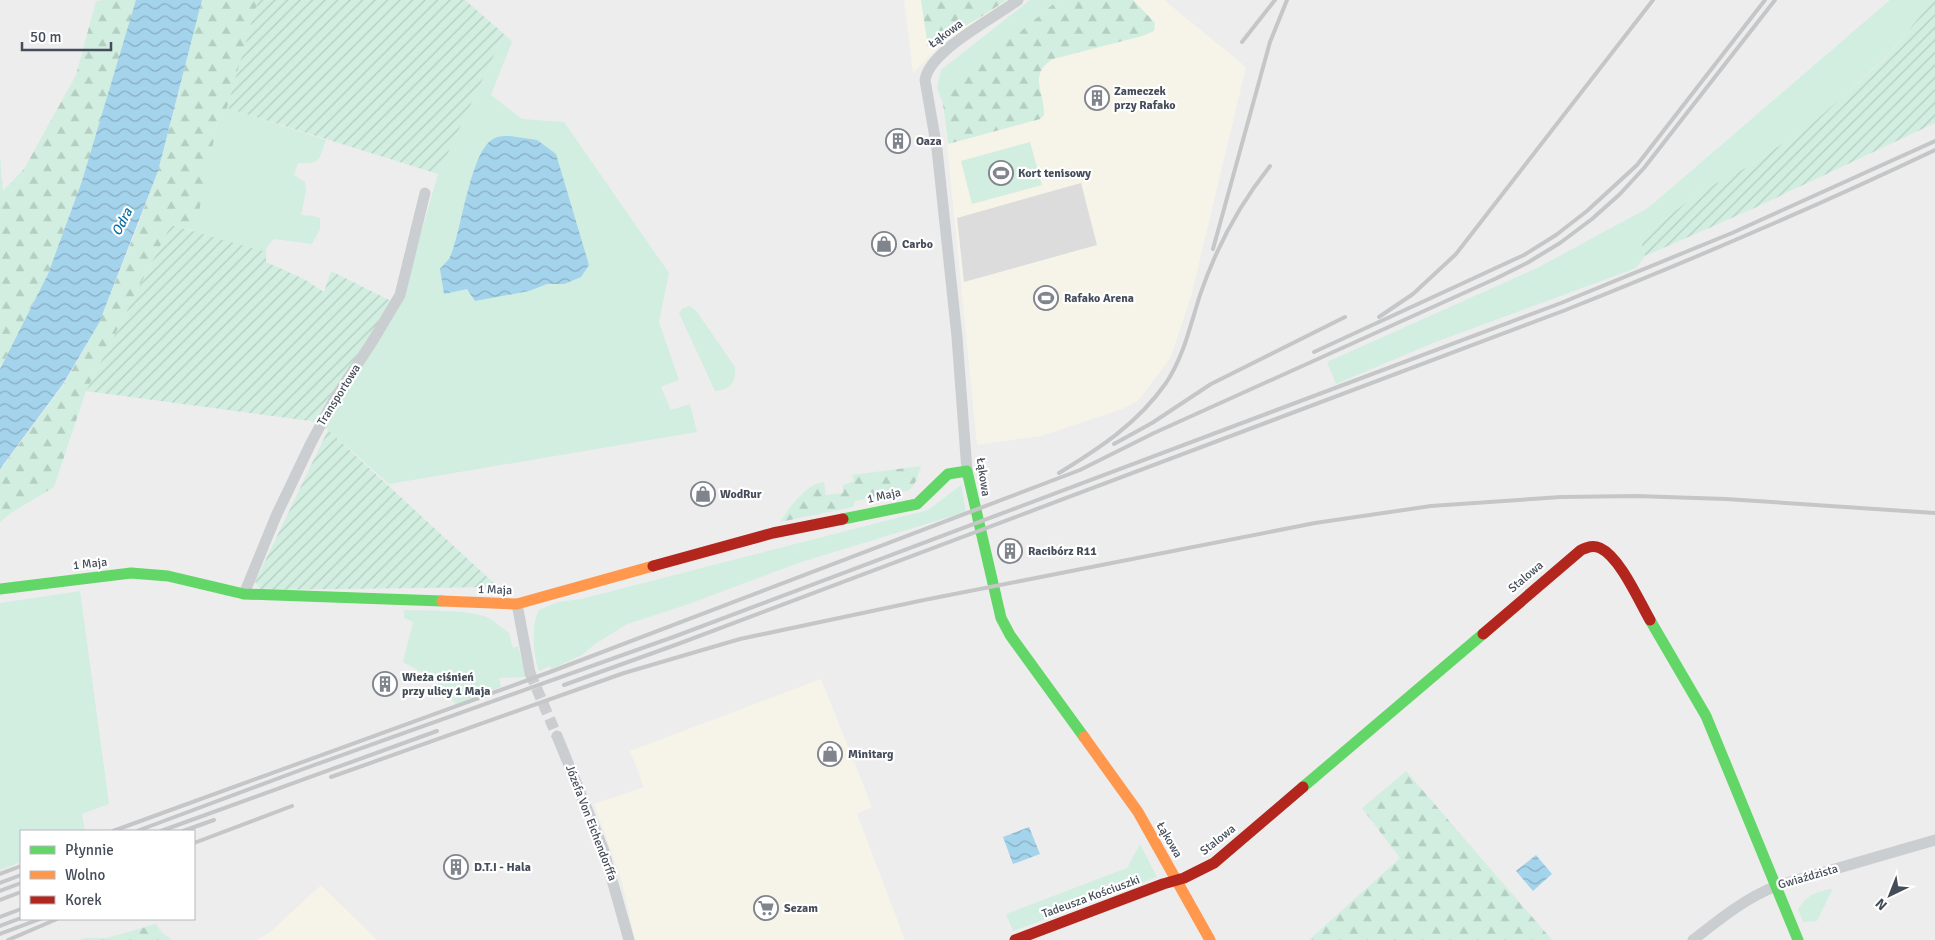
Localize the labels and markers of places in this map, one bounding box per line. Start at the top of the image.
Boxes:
place label: Zameczek przy Rafako [1114,84,1176,113]
building icon: Zameczek przy Rafako [1084,85,1110,111]
building icon: Oaza [885,128,911,154]
place label: Oaza [916,134,942,149]
sports icon: Kort tenisowy [988,160,1014,186]
place label: Kort tenisowy [1018,166,1091,181]
shop icon: Carbo [871,231,897,257]
place label: Carbo [902,237,933,252]
sports icon: Rafako Arena [1033,285,1059,311]
place label: Rafako Arena [1064,291,1134,306]
shop icon: WodRur [690,481,716,507]
place label: WodRur [720,487,762,502]
building icon: Racibórz R11 [997,538,1023,564]
place label: Racibórz R11 [1028,544,1097,559]
place label: Wieża ciśnień przy ulicy 1 Maja [402,670,491,699]
building icon: Wieża ciśnień przy ulicy 1 Maja [372,671,398,697]
shop icon: Minitarg [817,741,843,767]
place label: Minitarg [848,747,894,762]
building icon: D.T.I - Hala [443,854,469,880]
place label: D.T.I - Hala [474,860,531,875]
supermarket icon: Sezam [753,895,779,921]
place label: Sezam [784,901,818,916]

